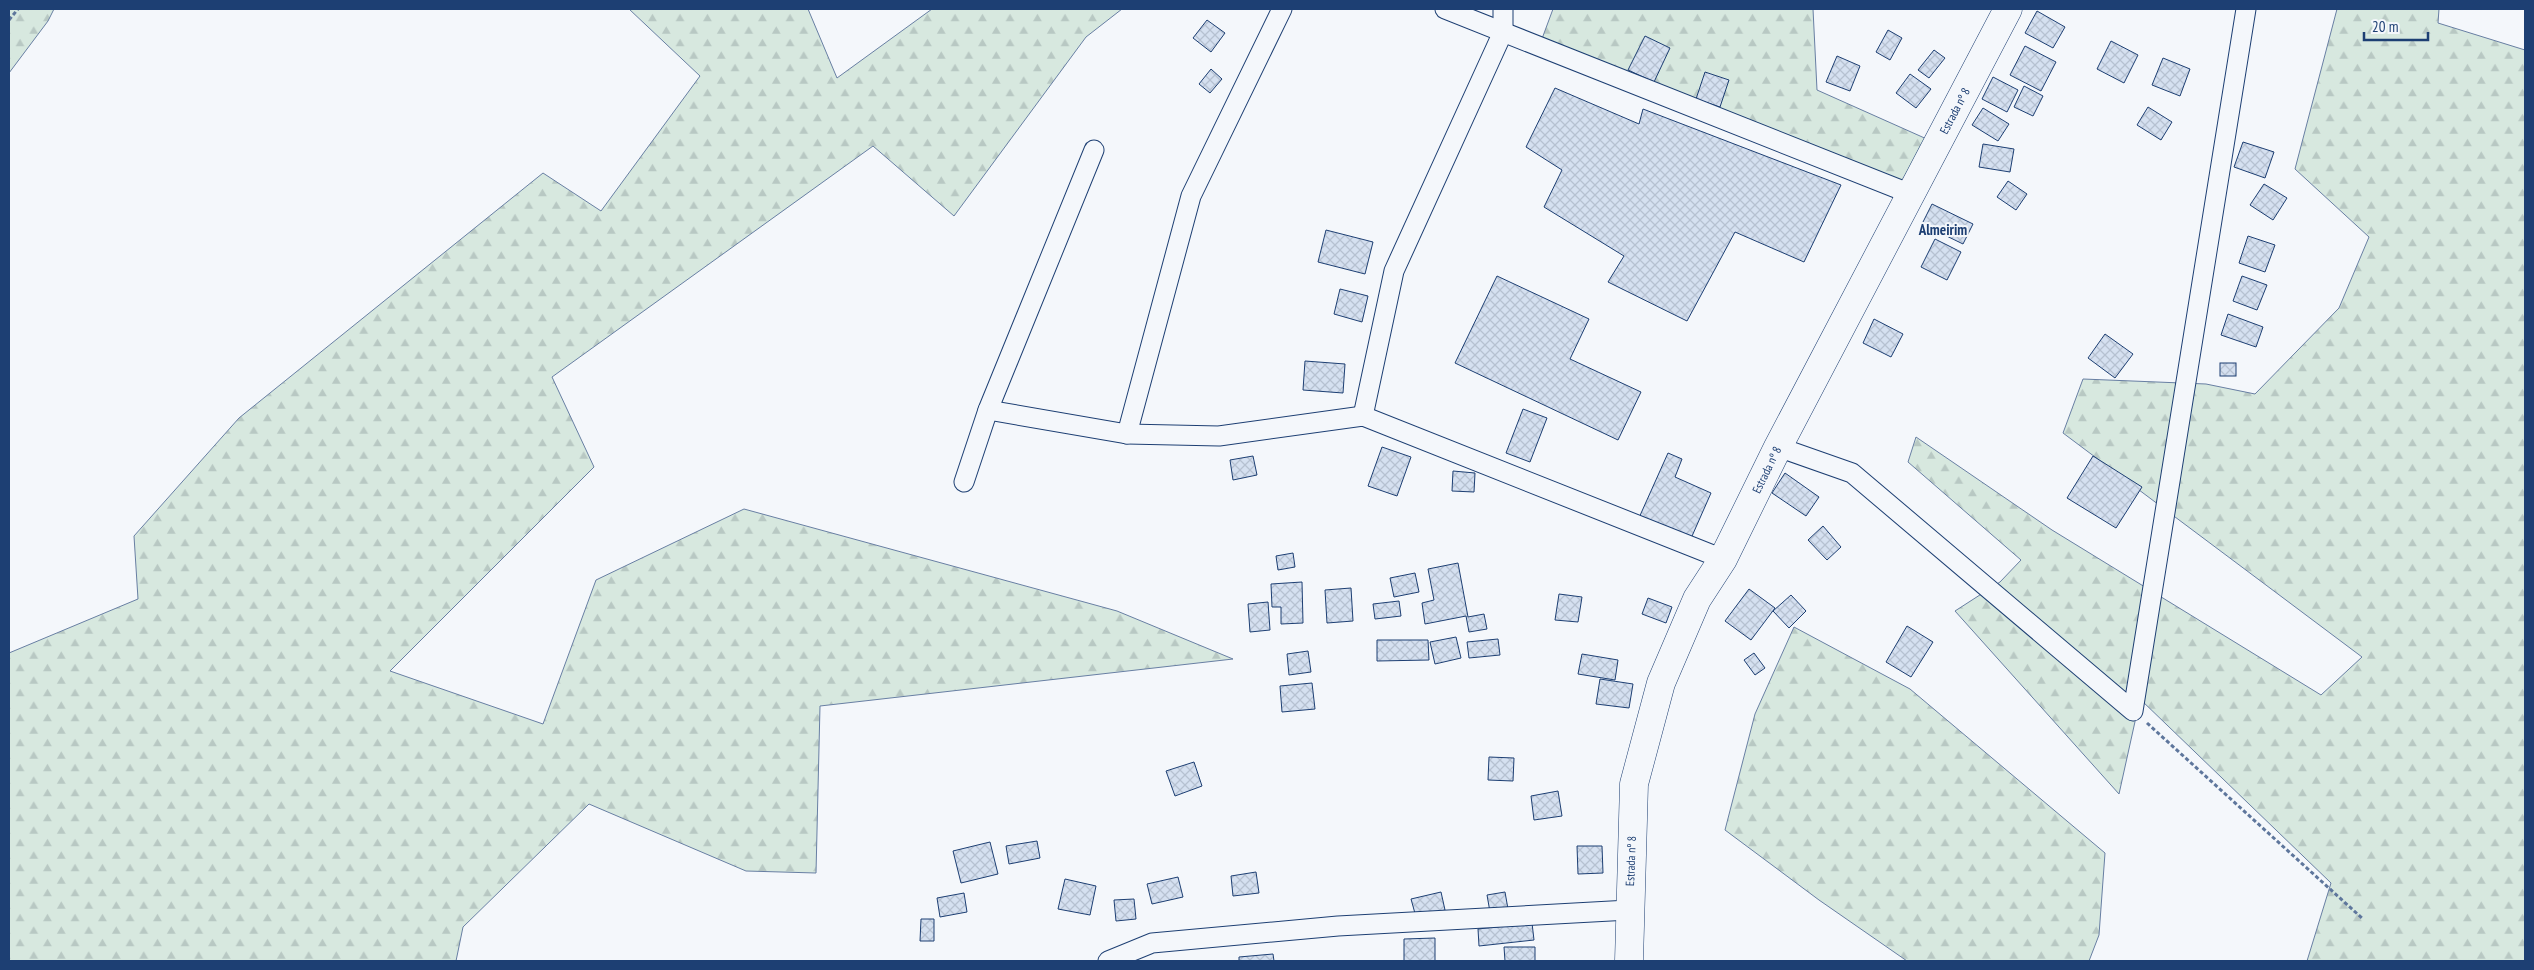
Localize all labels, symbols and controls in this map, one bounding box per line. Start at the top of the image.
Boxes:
scale bar [2364,10,2428,42]
text: 20 m [2372,17,2398,36]
street label: Estrada nº 8 [1936,85,1973,136]
district label: Almeirim [1918,220,1967,239]
street label: Estrada nº 8 [1749,444,1784,496]
street label: Estrada nº 8 [1622,836,1639,886]

